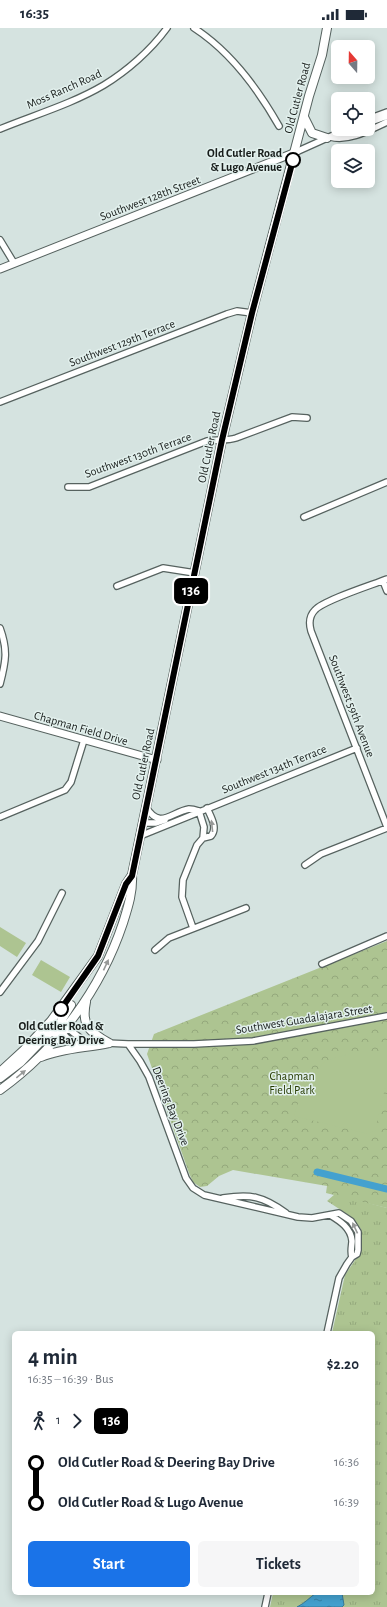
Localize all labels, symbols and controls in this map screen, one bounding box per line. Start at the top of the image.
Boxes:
text: 16:35 [20,6,49,21]
north arrow [331,40,375,84]
map controls [331,40,375,188]
street label: Old Cutler Road [282,61,312,135]
street label: Moss Ranch Road [25,67,103,111]
button: locate [331,92,375,136]
button: layers [331,144,375,188]
place label: Old Cutler Road & Lugo Avenue [207,147,283,173]
marker: Old Cutler Road & Lugo Avenue [285,152,301,168]
street label: Southwest 128th Street [98,173,202,223]
street label: Southwest 129th Terrace [67,317,177,369]
street label: Old Cutler Road [196,410,222,484]
street label: Southwest 130th Terrace [83,430,193,480]
line badge: 136 [168,578,214,604]
text: 136 [182,584,200,598]
street label: Southwest 59th Avenue [327,653,377,759]
street label: Chapman Field Drive [33,709,129,747]
street label: Old Cutler Road [130,727,156,801]
street label: Southwest 134th Terrace [220,742,328,796]
one-way arrow [209,820,216,832]
one-way arrow [103,959,109,971]
marker: Old Cutler Road & Deering Bay Drive [53,1001,69,1017]
street label: Southwest Guadalajara Street [235,1002,373,1037]
place label: Old Cutler Road & Deering Bay Drive [18,1020,105,1047]
street label: Deering Bay Drive [150,1065,192,1147]
one-way arrow [15,1070,26,1078]
park label: Chapman Field Park [269,1070,315,1096]
one-way arrow [352,1222,358,1234]
text: 4 min [28,1346,78,1368]
text: $2.20 [327,1357,359,1372]
text: 16:35 – 16:39 · Bus [28,1373,114,1386]
icon: walk [28,1410,50,1432]
icon: forward [66,1410,88,1432]
text: 1 [56,1414,60,1427]
text: 136 [102,1414,120,1428]
text: Old Cutler Road & Deering Bay Drive [58,1455,275,1470]
text: 16:36 [334,1456,359,1469]
text: Old Cutler Road & Lugo Avenue [58,1495,243,1510]
text: 16:39 [334,1496,359,1509]
button: Start [28,1541,190,1587]
button: Tickets [198,1541,359,1587]

